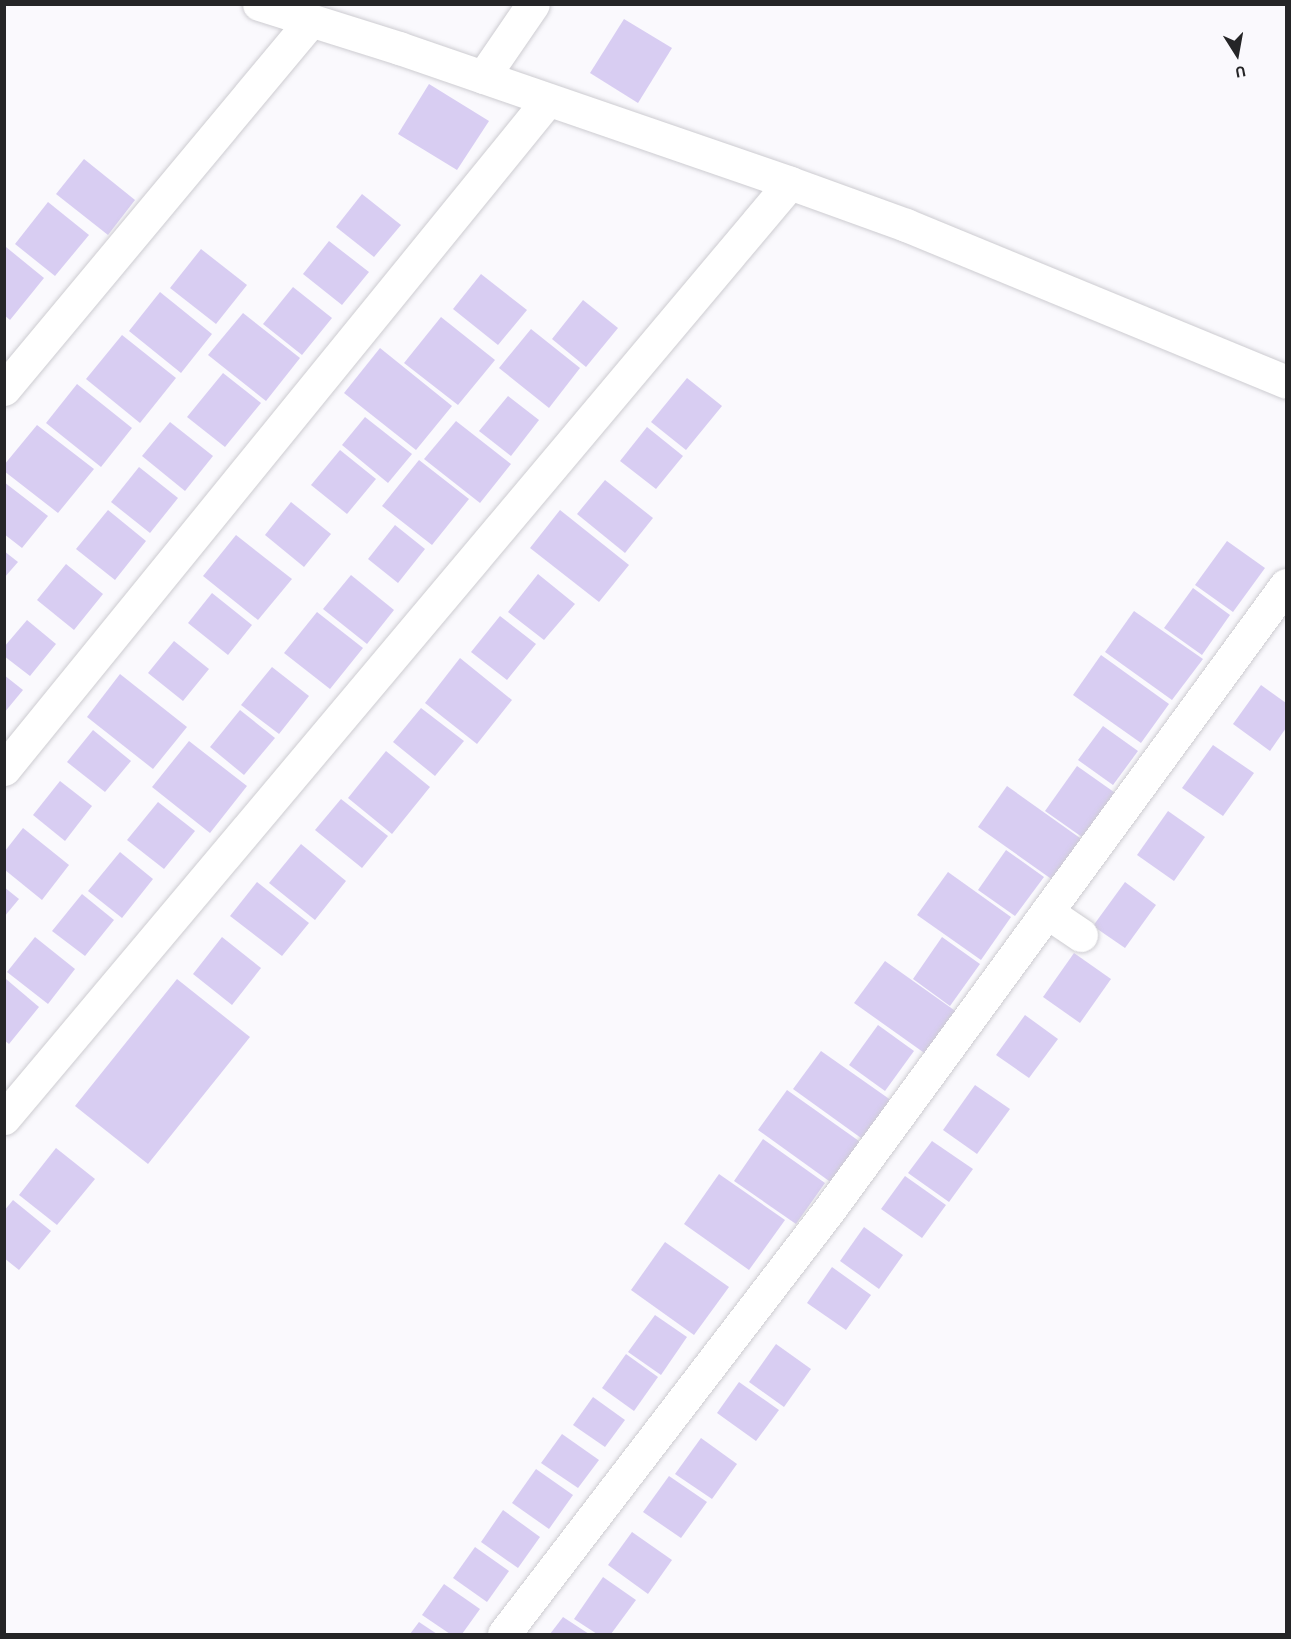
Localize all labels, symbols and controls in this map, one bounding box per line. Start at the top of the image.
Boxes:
north arrow [1207,24,1267,84]
text: U [1234,63,1247,80]

